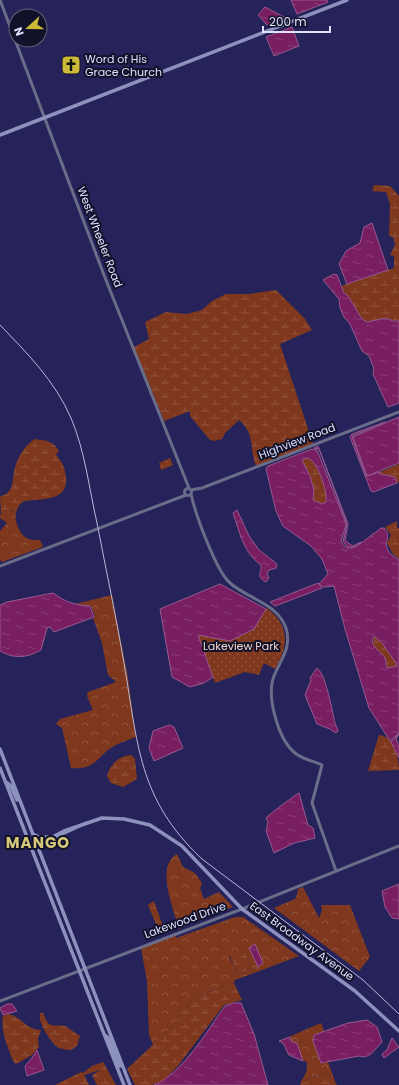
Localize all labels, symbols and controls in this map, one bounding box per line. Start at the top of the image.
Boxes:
north arrow [8,8,48,48]
scale bar [263,8,330,34]
text: 200 m [269,13,307,30]
text: N [10,25,28,38]
place label: Word of His Grace Church [85,51,162,80]
church icon: Word of His Grace Church [60,54,82,76]
street label: West Wheeler Road [73,184,127,290]
street label: Highview Road [256,419,338,463]
park label: Lakeview Park [203,638,279,654]
district label: MANGO [6,832,70,853]
street label: Lakewood Drive [142,898,228,942]
street label: East Broadway Avenue [247,898,358,984]

